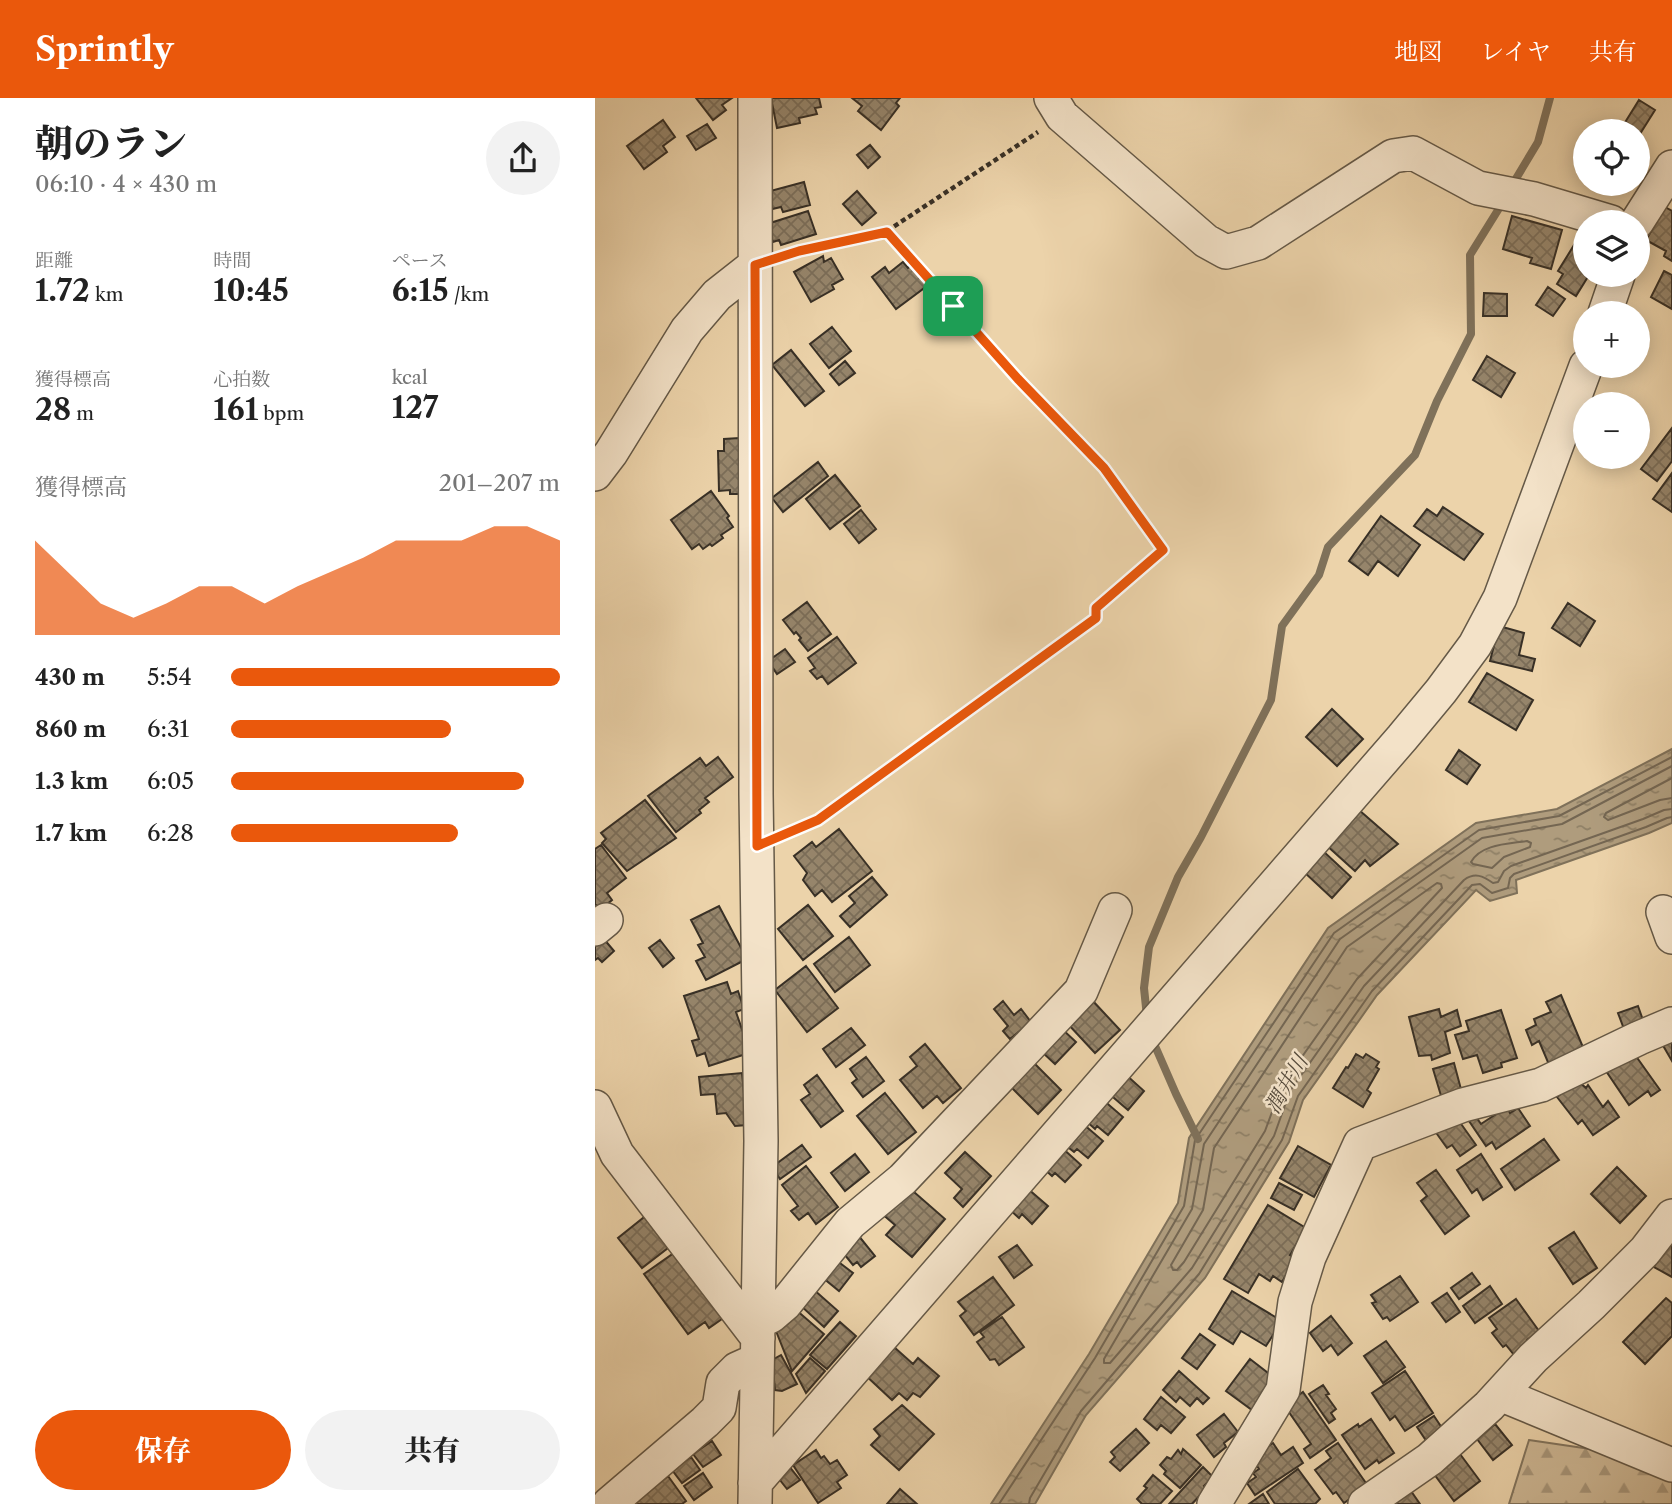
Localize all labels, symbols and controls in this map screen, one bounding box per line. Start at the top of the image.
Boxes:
text: Sprintly [35,29,173,70]
text: 地図 [1394,37,1442,66]
text: レイヤ [1480,37,1551,66]
text: 共有 [1589,37,1637,66]
map controls [1573,119,1650,469]
button: locate [1573,119,1650,196]
text: 朝のラン [35,120,187,167]
button: share [486,121,560,195]
text: 06:10 · 4 × 430 m [35,170,217,198]
button: layers [1573,210,1650,287]
text: 距離 [35,249,73,272]
text: 時間 [213,249,251,272]
text: ペース [392,249,448,272]
text: 1.72 [35,272,90,309]
text: 10:45 [213,272,289,309]
text: 6:15 [392,272,449,309]
pin [923,276,983,336]
text: km [90,283,124,306]
text: /km [449,283,489,306]
icon: arrive [934,287,972,325]
button: + [1573,301,1650,378]
text: kcal [392,366,428,389]
text: 獲得標高 [35,368,111,391]
text: 心拍数 [213,368,270,391]
text: 127 [392,389,439,426]
text: 28 [35,391,71,428]
text: 161 [213,391,258,428]
button: − [1573,392,1650,469]
text: m [71,402,94,425]
text: bpm [258,402,304,425]
text: 201–207 m [439,469,560,497]
text: 獲得標高 [35,473,127,501]
text: 430 m [35,663,105,691]
text: 5:54 [147,663,192,691]
text: 860 m [35,715,106,743]
text: 6:31 [147,715,189,743]
text: 1.3 km [35,767,109,795]
text: 6:05 [147,767,194,795]
text: 1.7 km [35,819,107,847]
text: 6:28 [147,819,194,847]
water label: 潤井川 [1259,1049,1314,1118]
button: 保存 [35,1410,291,1490]
button: 共有 [305,1410,560,1490]

